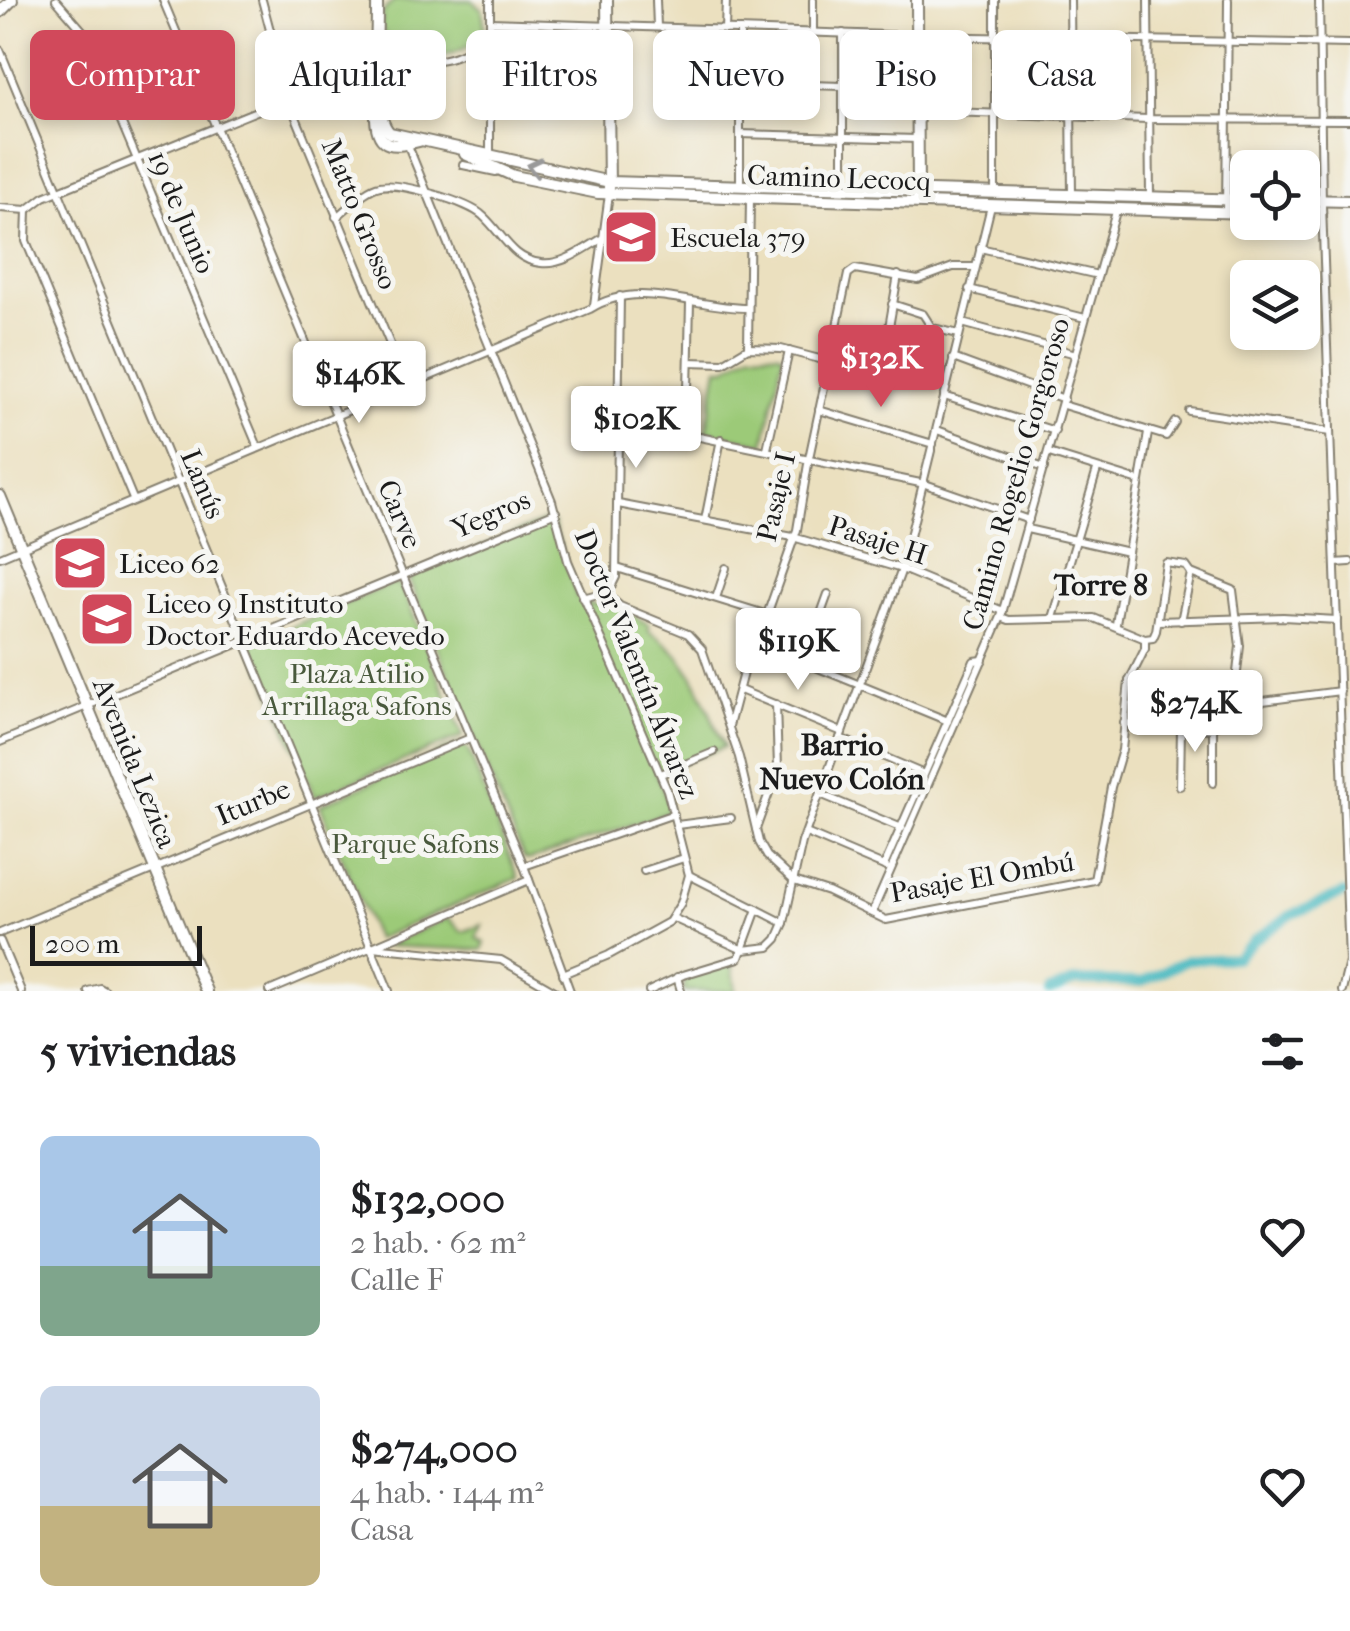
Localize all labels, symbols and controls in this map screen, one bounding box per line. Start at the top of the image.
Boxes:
chip: Comprar [30,30,235,120]
chip: Alquilar [255,30,446,120]
chip: Filtros [466,30,633,120]
chip: Nuevo [653,30,820,120]
chip: Piso [840,30,972,120]
chip: Casa [992,30,1131,120]
street label: Matto Grosso [315,134,405,294]
street label: 19 de Junio [141,146,223,278]
map controls [1230,150,1320,350]
button: locate [1230,150,1320,240]
one-way arrow [526,158,543,179]
street label: Camino Lecocq [746,158,932,198]
school or university icon: Escuela 379 [601,207,661,267]
place label: Escuela 379 [670,221,806,254]
button: layers [1230,260,1320,350]
street label: Camino Rogelio Gorgoroso [956,314,1076,634]
pin: $132K [811,325,951,410]
text: $132K [840,339,922,376]
pin: $146K [289,341,429,426]
text: $146K [315,355,403,392]
pin: $102K [566,386,706,471]
text: $102K [593,400,679,437]
street label: Lanús [174,444,232,524]
street label: Pasaje I [750,449,802,545]
street label: Carve [371,475,429,553]
street label: Yegros [446,483,535,546]
street label: Pasaje H [824,509,932,571]
street label: Doctor Valentín Álvarez [568,525,706,803]
school or university icon: Liceo 62 [50,533,110,593]
place label: Liceo 62 [119,547,220,580]
district label: Torre 8 [1053,568,1148,603]
place label: Liceo 9 Instituto Doctor Eduardo Acevedo [146,587,445,652]
school or university icon: Liceo 9 Instituto Doctor Eduardo Acevedo [77,589,137,649]
pin: $119K [728,608,868,693]
text: $119K [758,622,838,659]
park label: Plaza Atilio Arrillaga Safons [261,657,452,722]
pin: $274K [1125,670,1265,755]
street label: Avenida Lezica [86,672,184,854]
text: $274K [1150,684,1240,721]
district label: Barrio Nuevo Colón [759,728,925,797]
street label: Iturbe [211,772,295,832]
park label: Parque Safons [331,827,499,860]
street label: Pasaje El Ombú [887,845,1077,909]
scale bar [30,921,202,966]
text: 200 m [45,927,120,960]
icon: filters [1255,1024,1310,1079]
text: 5 viviendas [40,1027,236,1076]
text: $132,000 [350,1175,505,1224]
icon: home [120,1176,240,1296]
icon: heart [1255,1209,1310,1264]
text: 2 hab. · 62 m² [350,1224,525,1261]
text: Calle F [350,1261,444,1298]
text: $274,000 [350,1425,518,1474]
icon: home [120,1426,240,1546]
icon: heart [1255,1459,1310,1514]
text: 4 hab. · 144 m² [350,1474,543,1511]
text: Casa [350,1511,413,1548]

